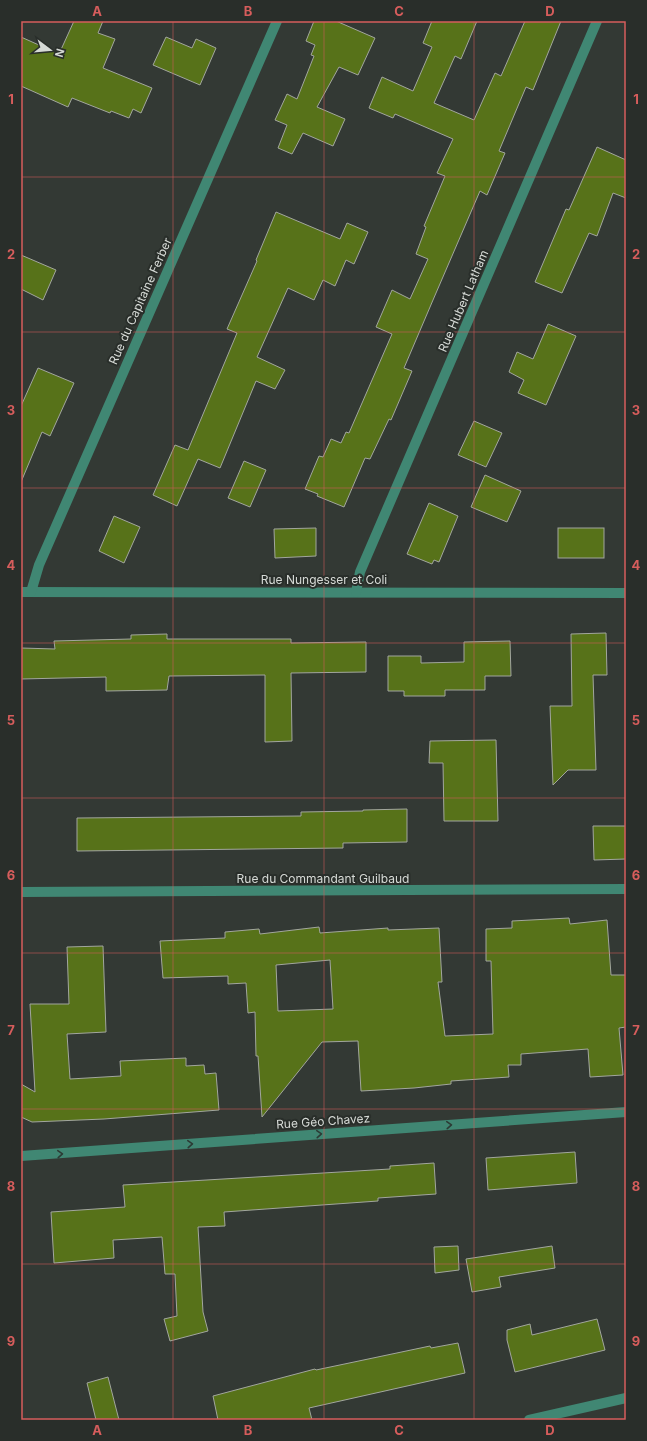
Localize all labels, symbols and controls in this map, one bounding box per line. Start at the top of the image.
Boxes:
text: A [92,3,102,19]
text: B [244,3,253,19]
text: C [394,3,404,19]
text: D [545,3,555,19]
north arrow [30,30,70,70]
text: N [52,47,67,59]
text: 1 [8,91,14,107]
text: 1 [633,91,639,107]
street label: Rue du Capitaine Ferber [105,235,175,367]
text: 2 [7,246,15,262]
text: 2 [632,246,640,262]
street label: Rue Hubert Latham [435,248,491,354]
text: 3 [7,402,15,418]
text: 3 [632,402,640,418]
text: 4 [7,557,16,573]
text: 4 [632,557,641,573]
street label: Rue Nungesser et Coli [261,572,387,587]
text: 5 [7,712,15,728]
text: 5 [632,712,640,728]
text: 6 [7,867,15,883]
text: 6 [632,867,640,883]
street label: Rue du Commandant Guilbaud [237,871,409,886]
text: 7 [7,1022,15,1038]
text: 7 [632,1022,640,1038]
street label: Rue Géo Chavez [276,1110,370,1132]
one-way arrow [446,1120,452,1129]
one-way arrow [316,1130,322,1139]
one-way arrow [187,1139,193,1148]
one-way arrow [57,1149,63,1158]
text: 8 [7,1178,15,1194]
text: 8 [632,1178,640,1194]
text: 9 [7,1333,15,1349]
text: 9 [632,1333,640,1349]
text: A [92,1422,102,1438]
text: B [244,1422,253,1438]
text: C [394,1422,404,1438]
text: D [545,1422,555,1438]

